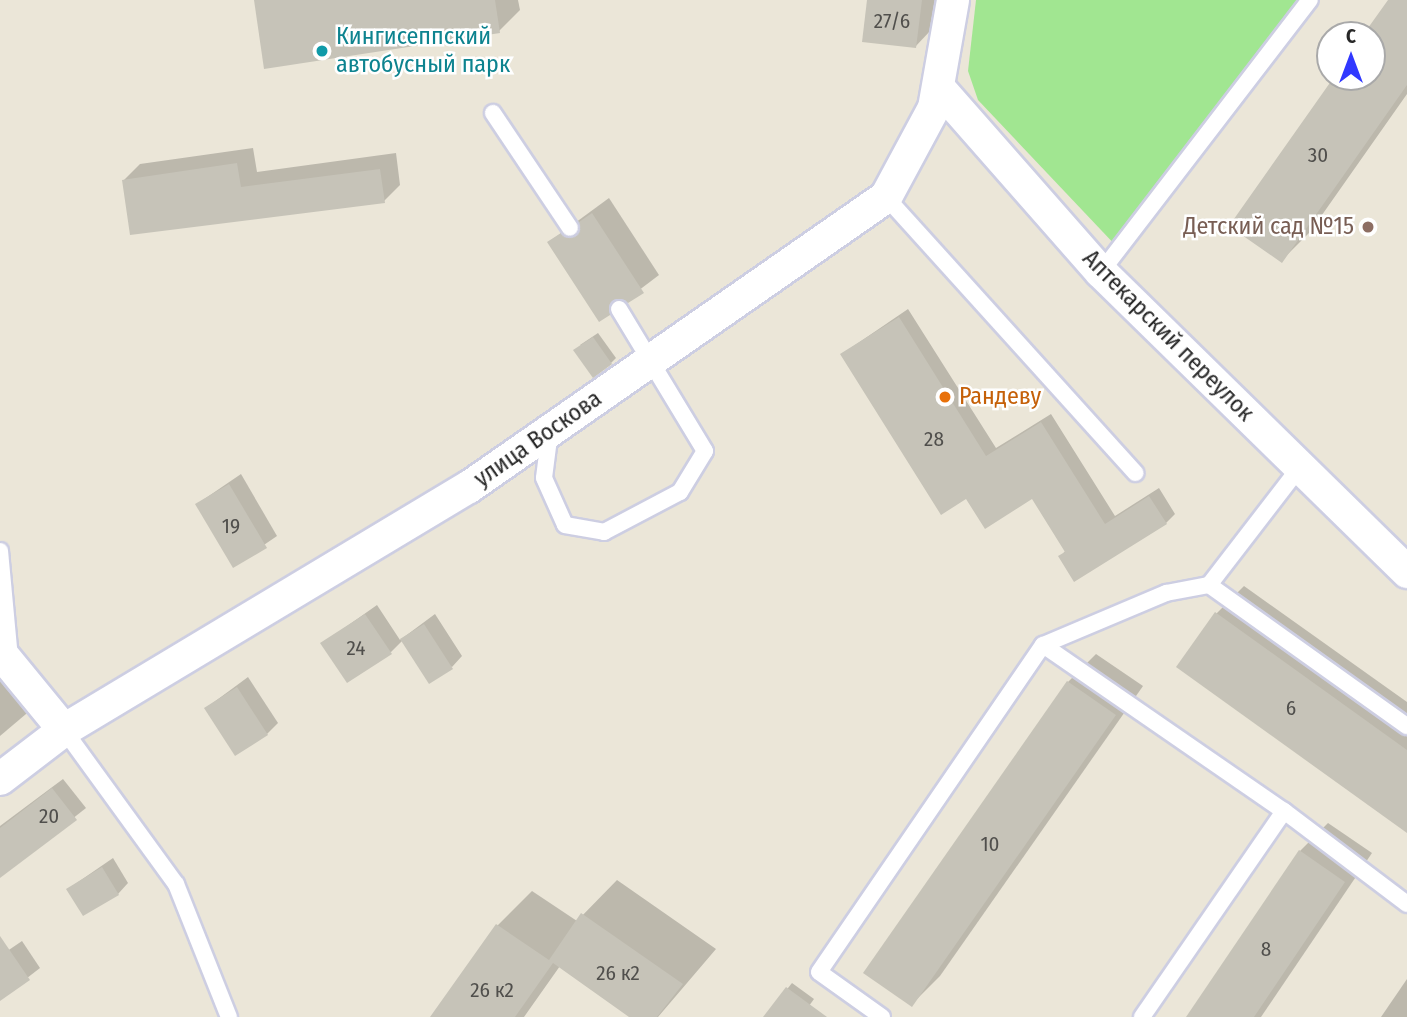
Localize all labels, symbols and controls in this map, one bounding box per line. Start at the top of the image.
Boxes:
house number: 27/6 [874,8,910,34]
north arrow [1316,21,1386,91]
place label: Кингисеппский автобусный парк [336,23,510,79]
text: С [1346,25,1356,48]
marker: Кингисеппский автобусный парк [314,43,330,59]
house number: 30 [1308,142,1328,168]
place label: Детский сад №15 [1183,213,1354,241]
marker: Детский сад №15 [1360,219,1376,235]
street label: Аптекарский переулок [1076,244,1260,428]
place label: Рандеву [959,383,1041,411]
street label: улица Воскова [469,384,607,494]
marker: Рандеву [937,389,953,405]
house number: 28 [924,426,944,452]
house number: 19 [222,513,240,539]
house number: 24 [346,635,366,661]
house number: 6 [1286,695,1296,721]
house number: 20 [39,803,59,829]
house number: 10 [980,831,1000,857]
house number: 8 [1261,936,1271,962]
house number: 26 к2 [596,960,640,986]
house number: 26 к2 [470,977,514,1003]

